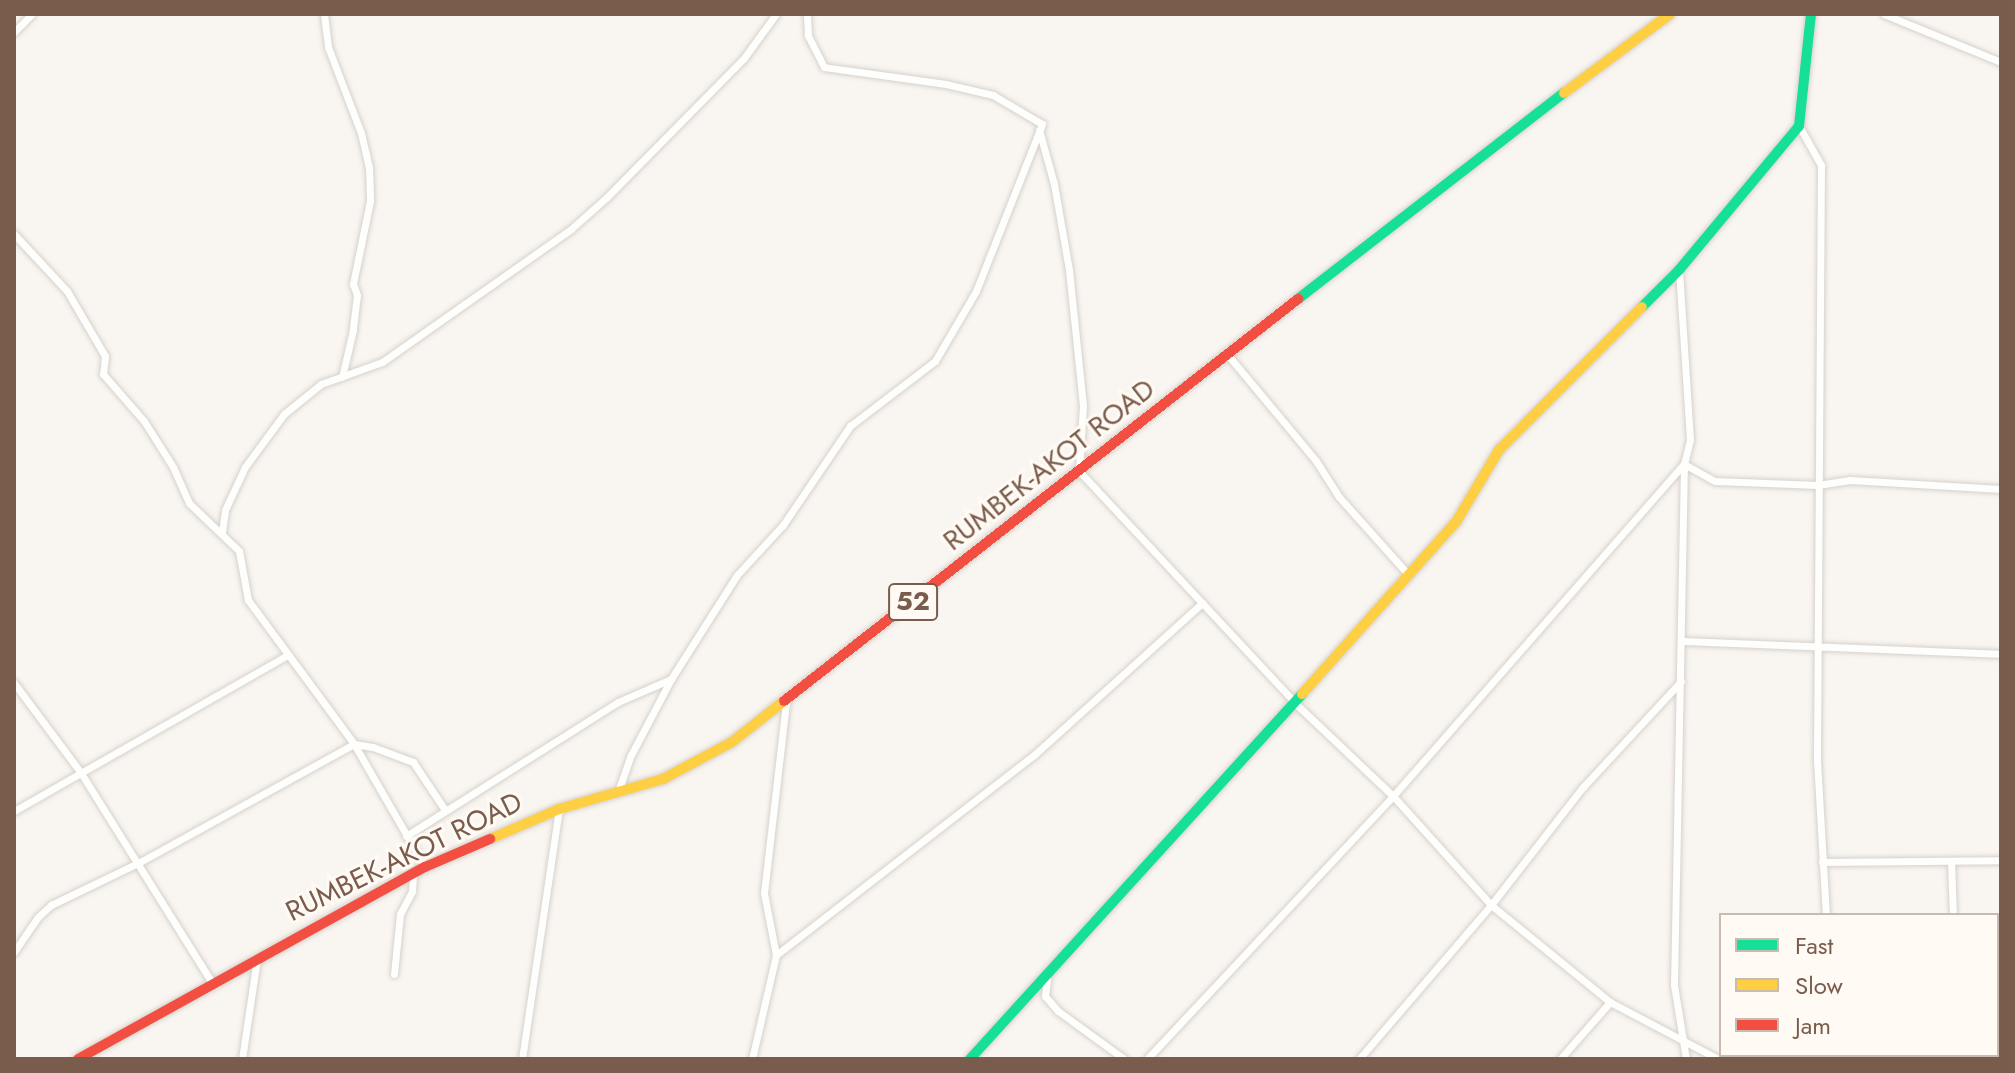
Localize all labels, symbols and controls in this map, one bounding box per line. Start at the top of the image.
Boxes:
street label: RUMBEK-AKOT ROAD [937,372,1161,558]
road number: 52 [887,580,939,624]
street label: RUMBEK-AKOT ROAD [280,785,528,929]
legend [1719,913,1999,1057]
text: Fast [1795,928,1833,963]
text: Slow [1795,968,1843,1003]
text: Jam [1795,1008,1831,1043]

